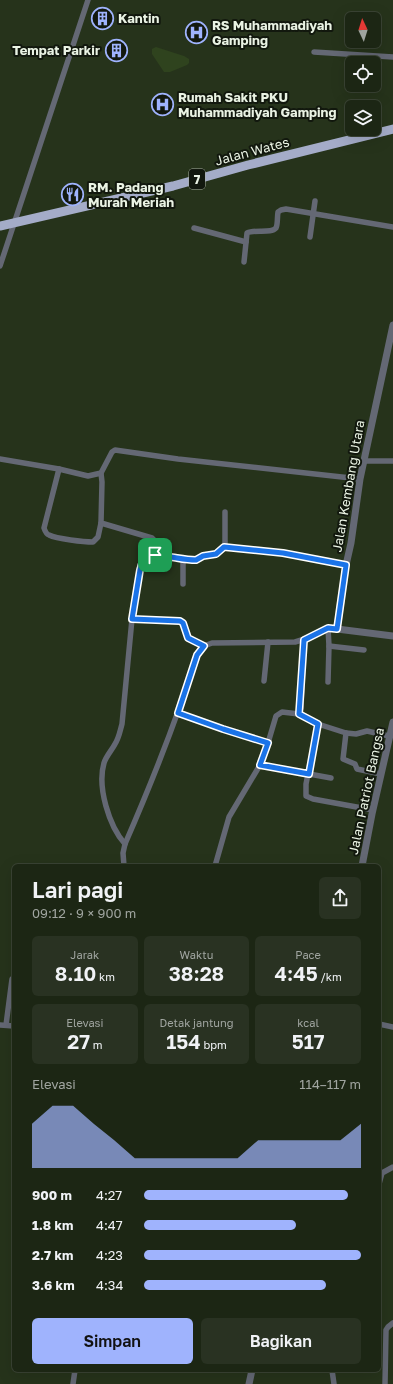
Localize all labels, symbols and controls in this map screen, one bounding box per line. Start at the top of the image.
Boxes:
building icon: Kantin [89,5,115,31]
place label: Kantin [118,10,159,26]
north arrow [345,12,381,48]
map controls [345,12,381,136]
place label: RS Muhammadiyah Gamping [212,17,332,48]
hospital icon: RS Muhammadiyah Gamping [183,19,209,45]
building icon: Tempat Parkir [103,37,129,63]
place label: Tempat Parkir [12,42,100,58]
button: locate [345,56,381,92]
place label: Rumah Sakit PKU Muhammadiyah Gamping [178,89,336,120]
hospital icon: Rumah Sakit PKU Muhammadiyah Gamping [150,91,176,117]
button: layers [345,100,381,136]
street label: Jalan Wates [213,133,291,169]
road number: 7 [189,169,205,189]
place label: RM. Padang Murah Meriah [88,179,174,210]
restaurant icon: RM. Padang Murah Meriah [60,181,86,207]
street label: Jalan Kembang Utara [328,419,368,553]
pin [138,538,172,572]
icon: arrive [144,544,166,566]
street label: Jalan Patriot Bangsa [345,726,387,856]
text: Lari pagi [32,876,123,903]
button: share [319,877,361,919]
text: 09:12 · 9 × 900 m [32,905,136,921]
text: Jarak [70,948,99,961]
text: Waktu [180,948,213,961]
text: Pace [295,948,321,961]
text: 8.10 [55,961,96,985]
text: 38:28 [169,961,224,985]
text: 4:45 [275,961,318,985]
text: km [96,970,115,983]
text: /km [318,970,342,983]
text: Elevasi [66,1016,103,1029]
text: Detak jantung [159,1016,234,1029]
text: kcal [297,1016,319,1029]
text: 27 [67,1029,90,1053]
text: 154 [166,1029,201,1053]
text: 517 [292,1029,325,1053]
text: m [90,1038,102,1051]
text: bpm [201,1038,227,1051]
text: Elevasi [32,1076,76,1092]
text: 114–117 m [299,1076,361,1092]
text: 900 m [32,1187,72,1203]
text: 4:27 [96,1187,122,1203]
text: 1.8 km [32,1217,73,1233]
text: 4:47 [96,1217,123,1233]
text: 2.7 km [32,1247,73,1263]
text: 4:23 [96,1247,123,1263]
text: 3.6 km [32,1277,75,1293]
text: 4:34 [96,1277,123,1293]
button: Simpan [32,1318,193,1364]
button: Bagikan [201,1318,361,1364]

